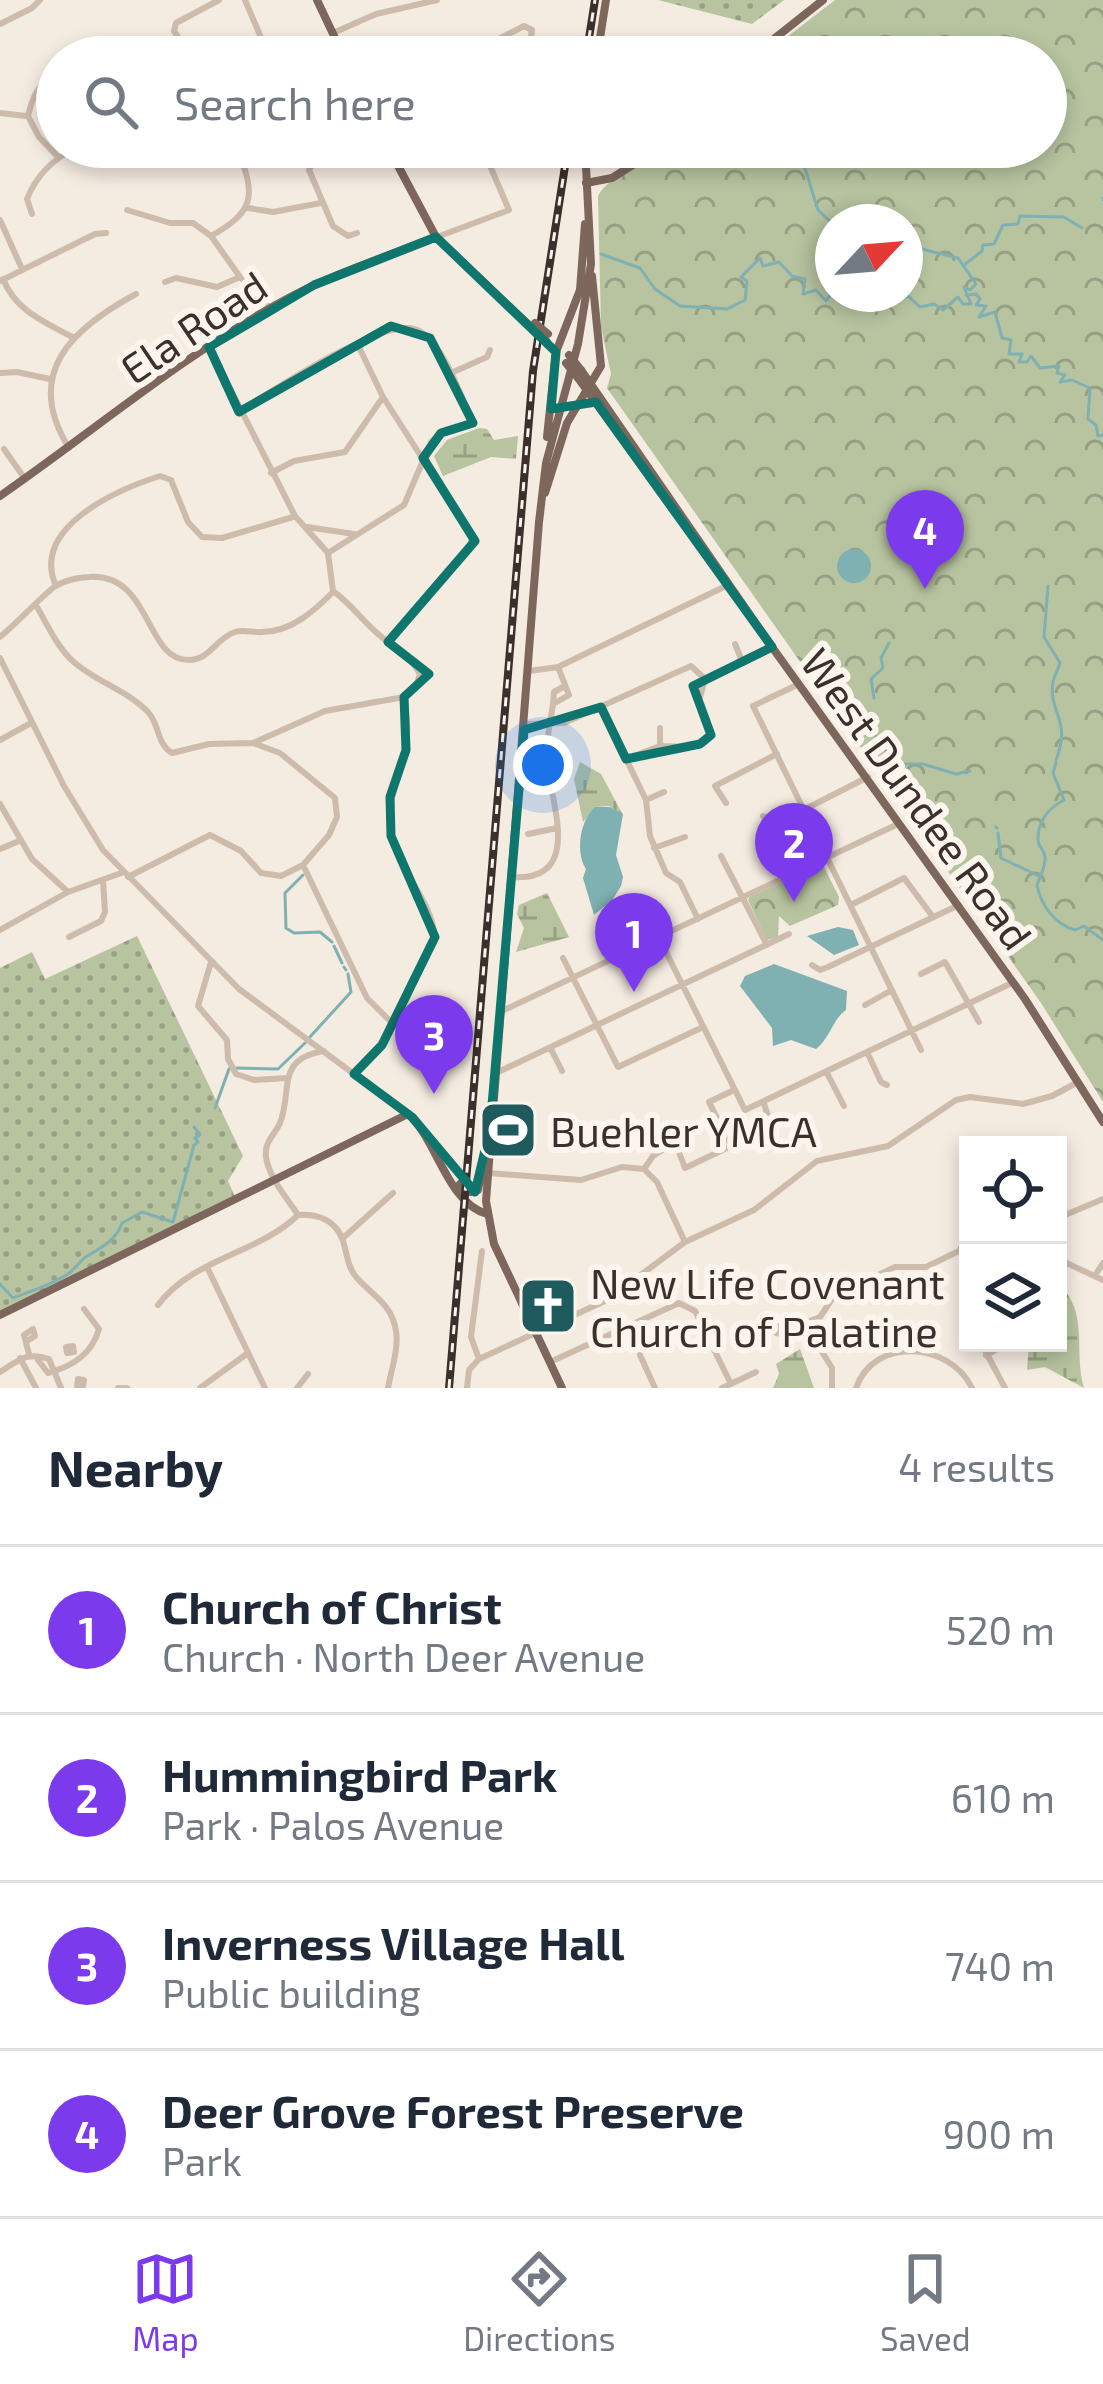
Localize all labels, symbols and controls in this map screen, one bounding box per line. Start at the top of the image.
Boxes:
search box [36,36,1067,168]
icon: search [78,69,144,135]
text: Search here [174,75,416,129]
north arrow [815,204,923,312]
street label: Ela Road [111,259,275,393]
pin: 4 [886,490,964,589]
street label: West Dundee Road [792,638,1044,958]
your location [513,735,573,795]
pin: 2 [755,803,833,902]
pin: 1 [595,893,673,992]
pin: 3 [395,995,473,1094]
sports icon: Buehler YMCA [477,1099,539,1161]
place label: Buehler YMCA [550,1105,817,1155]
map controls [959,1136,1067,1352]
button: locate [959,1136,1067,1244]
button: layers [959,1244,1067,1352]
place label: New Life Covenant Church of Palatine [590,1257,945,1355]
church icon: New Life Covenant Church of Palatine [517,1275,579,1337]
text: Nearby [48,1436,223,1497]
text: 4 results [898,1443,1055,1490]
text: Church of Christ [162,1579,502,1633]
text: 1 [79,1606,95,1653]
text: 520 m [946,1606,1055,1653]
text: Church · North Deer Avenue [162,1633,645,1680]
text: Hummingbird Park [162,1747,557,1801]
text: 2 [76,1774,98,1821]
text: 610 m [951,1774,1055,1821]
text: Park · Palos Avenue [162,1801,504,1848]
text: Inverness Village Hall [162,1915,624,1969]
text: 3 [76,1942,98,1989]
text: 740 m [945,1942,1055,1989]
text: Public building [162,1969,421,2016]
text: Deer Grove Forest Preserve [162,2083,744,2137]
text: 4 [75,2110,99,2157]
text: 900 m [943,2110,1055,2157]
text: Park [162,2137,242,2184]
tab: Map [132,2246,199,2358]
tab: Directions [463,2246,615,2358]
tab: Saved [880,2246,971,2358]

